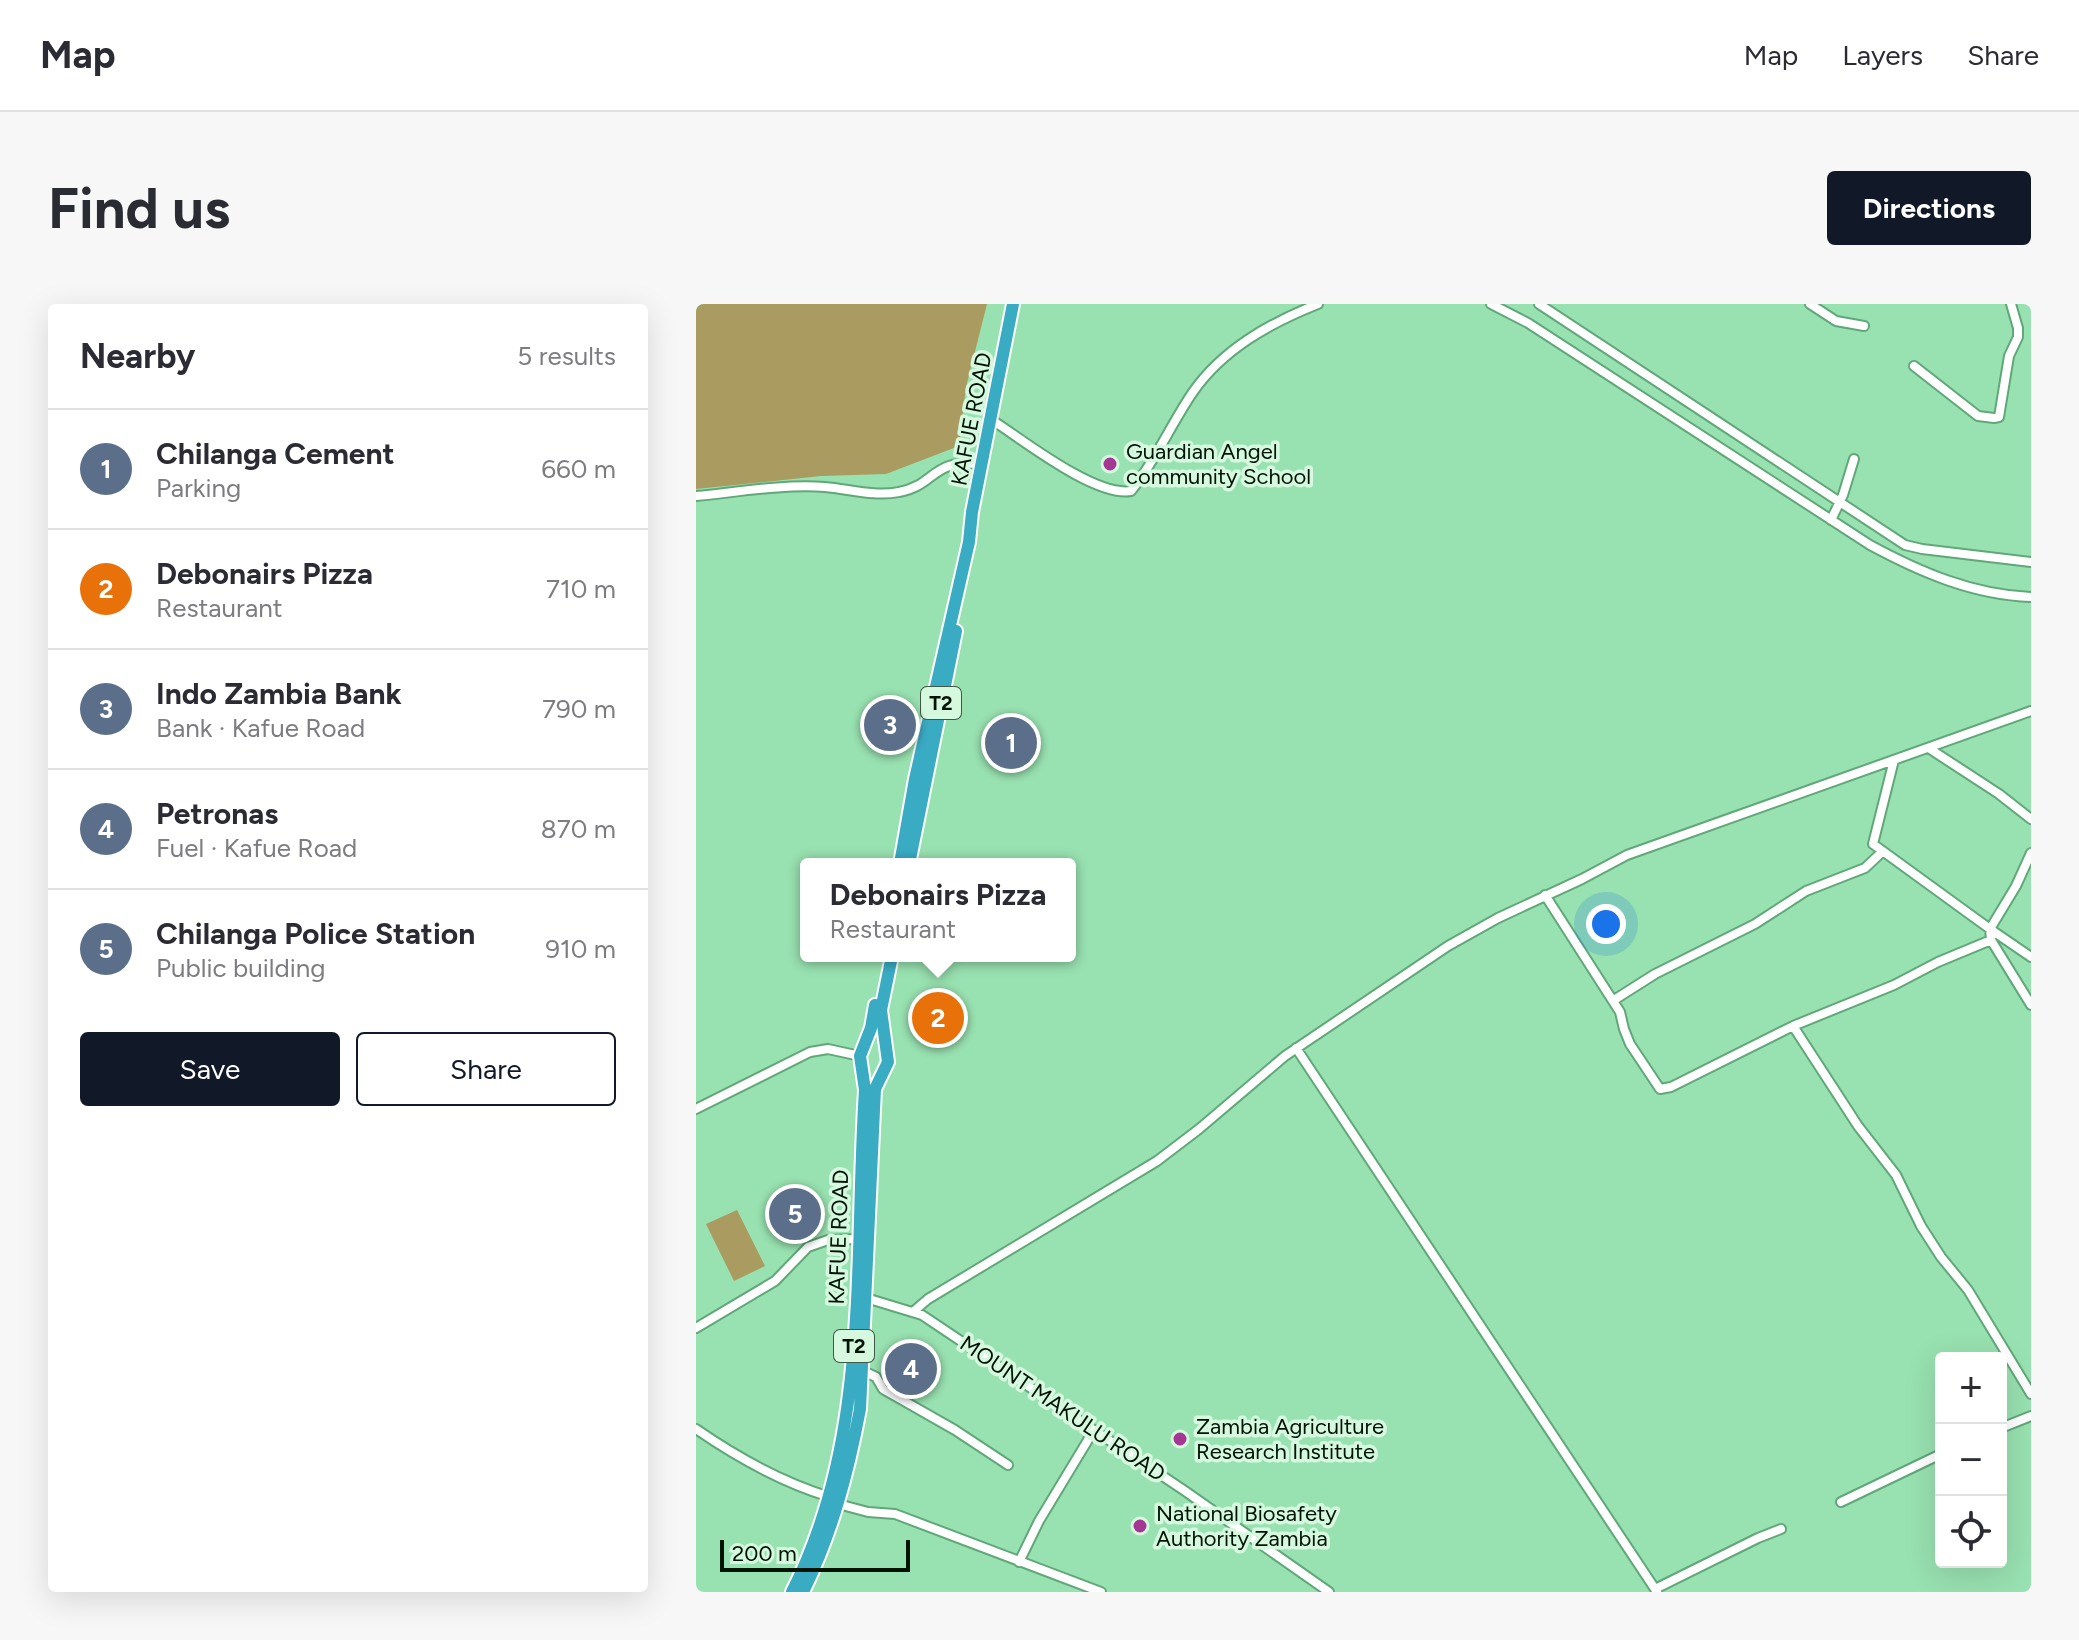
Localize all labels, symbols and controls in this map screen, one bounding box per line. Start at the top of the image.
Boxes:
text: Map [40,32,116,78]
text: Map [1744,38,1798,72]
text: Layers [1842,38,1923,72]
text: Share [1967,38,2039,72]
button: Directions [1827,171,2031,245]
text: Find us [48,175,230,242]
text: Nearby [80,336,195,377]
text: 5 results [517,340,616,372]
street label: KAFUE ROAD [945,350,998,488]
text: Chilanga Cement [156,435,395,472]
place label: Guardian Angel community School [1126,438,1311,490]
text: 1 [101,453,111,485]
text: 660 m [541,453,616,485]
marker: Guardian Angel community School [1101,455,1119,473]
text: Parking [156,472,241,504]
text: Debonairs Pizza [156,555,373,592]
text: 2 [98,573,114,605]
text: 710 m [546,573,616,605]
text: Restaurant [156,592,283,624]
text: Indo Zambia Bank [156,675,402,712]
road number: T2 [921,687,961,719]
text: 3 [99,693,113,725]
text: 790 m [542,693,616,725]
pin: 3 [864,695,916,755]
text: Bank · Kafue Road [156,712,365,744]
pin: 1 [985,713,1037,773]
text: Petronas [156,795,278,832]
text: 4 [98,813,114,845]
text: 870 m [541,813,616,845]
text: Fuel · Kafue Road [156,832,357,864]
popup [800,858,1076,962]
text: Debonairs Pizza [830,876,1046,913]
your location [1586,904,1626,944]
text: Restaurant [830,913,956,945]
text: Chilanga Police Station [156,915,475,952]
text: 5 [98,933,114,965]
text: 910 m [545,933,616,965]
text: Public building [156,952,325,984]
pin: 2 [912,988,964,1048]
button: Save [80,1032,340,1106]
button: Share [356,1032,616,1106]
street label: KAFUE ROAD [823,1169,854,1305]
pin: 5 [769,1184,821,1244]
road number: T2 [834,1330,874,1362]
street label: MOUNT MAKULU ROAD [955,1330,1170,1487]
pin: 4 [885,1339,937,1399]
map controls [1935,1352,2007,1568]
button: + [1935,1352,2007,1424]
place label: Zambia Agriculture Research Institute [1196,1413,1384,1465]
button: − [1935,1424,2007,1496]
marker: Zambia Agriculture Research Institute [1171,1430,1189,1448]
button: locate [1935,1496,2007,1568]
place label: National Biosafety Authority Zambia [1156,1500,1337,1552]
marker: National Biosafety Authority Zambia [1131,1517,1149,1535]
scale bar [720,1536,910,1572]
text: 200 m [732,1540,797,1567]

